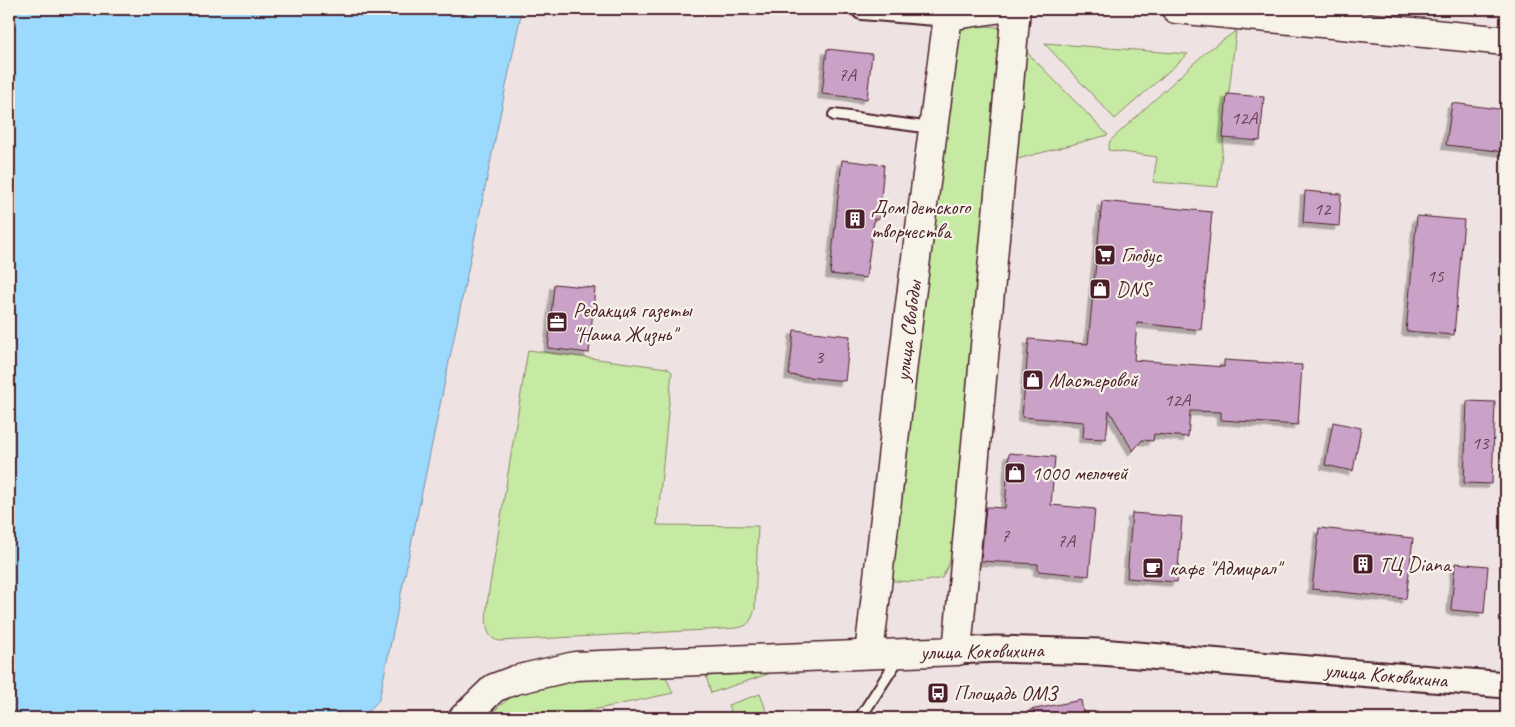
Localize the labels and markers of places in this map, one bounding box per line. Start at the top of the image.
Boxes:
place label: Дом детского творчества [871,194,972,244]
building icon: Дом детского творчества [843,207,867,231]
place label: Глобус [1121,242,1163,268]
supermarket icon: Глобус [1093,243,1117,267]
place label: DNS [1116,276,1153,302]
shop icon: DNS [1088,277,1112,301]
place label: Редакция газеты "Наша Жизнь" [573,297,693,347]
office icon: Редакция газеты "Наша Жизнь" [545,310,569,334]
place label: Мастеровой [1049,367,1139,393]
shop icon: Мастеровой [1021,368,1045,392]
place label: 1000 мелочей [1031,460,1129,486]
shop icon: 1000 мелочей [1003,461,1027,485]
place label: ТЦ Diana [1379,551,1453,577]
building icon: ТЦ Diana [1351,552,1375,576]
place label: кафе "Адмирал" [1169,555,1284,581]
cafe icon: кафе "Адмирал" [1141,556,1165,580]
place label: Площадь ОМЗ [954,680,1060,706]
bus stop icon: Площадь ОМЗ [926,681,950,705]

